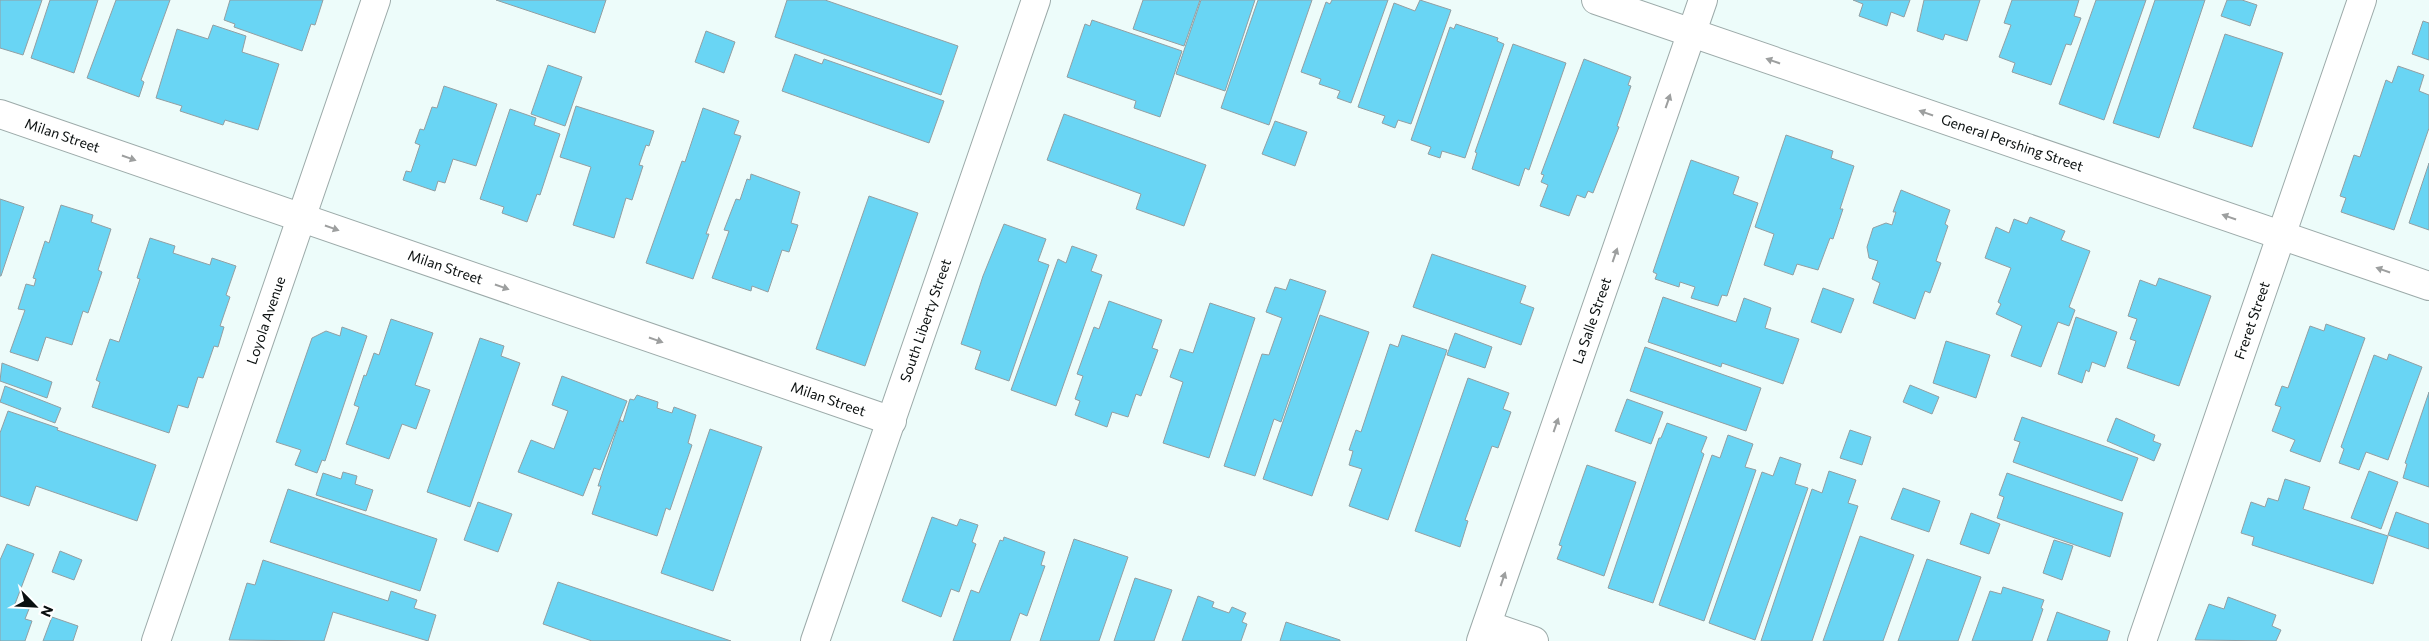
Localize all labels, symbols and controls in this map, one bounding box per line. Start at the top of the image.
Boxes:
one-way arrow [1765,56,1780,64]
one-way arrow [1665,94,1672,109]
one-way arrow [1919,109,1934,116]
street label: General Pershing Street [1939,110,2086,175]
street label: Milan Street [23,114,103,156]
one-way arrow [122,154,137,162]
one-way arrow [2221,213,2236,221]
one-way arrow [325,224,340,232]
street label: Milan Street [406,246,486,288]
one-way arrow [1611,247,1619,262]
street label: South Liberty Street [896,256,954,384]
one-way arrow [2375,266,2390,274]
street label: Loyola Avenue [243,274,289,366]
street label: La Salle Street [1569,275,1614,366]
street label: Freret Street [2230,279,2273,361]
one-way arrow [495,283,510,291]
one-way arrow [649,336,664,344]
street label: Milan Street [789,378,868,419]
one-way arrow [1552,417,1560,432]
one-way arrow [1499,571,1507,586]
north arrow [10,581,60,631]
text: N [37,603,57,620]

